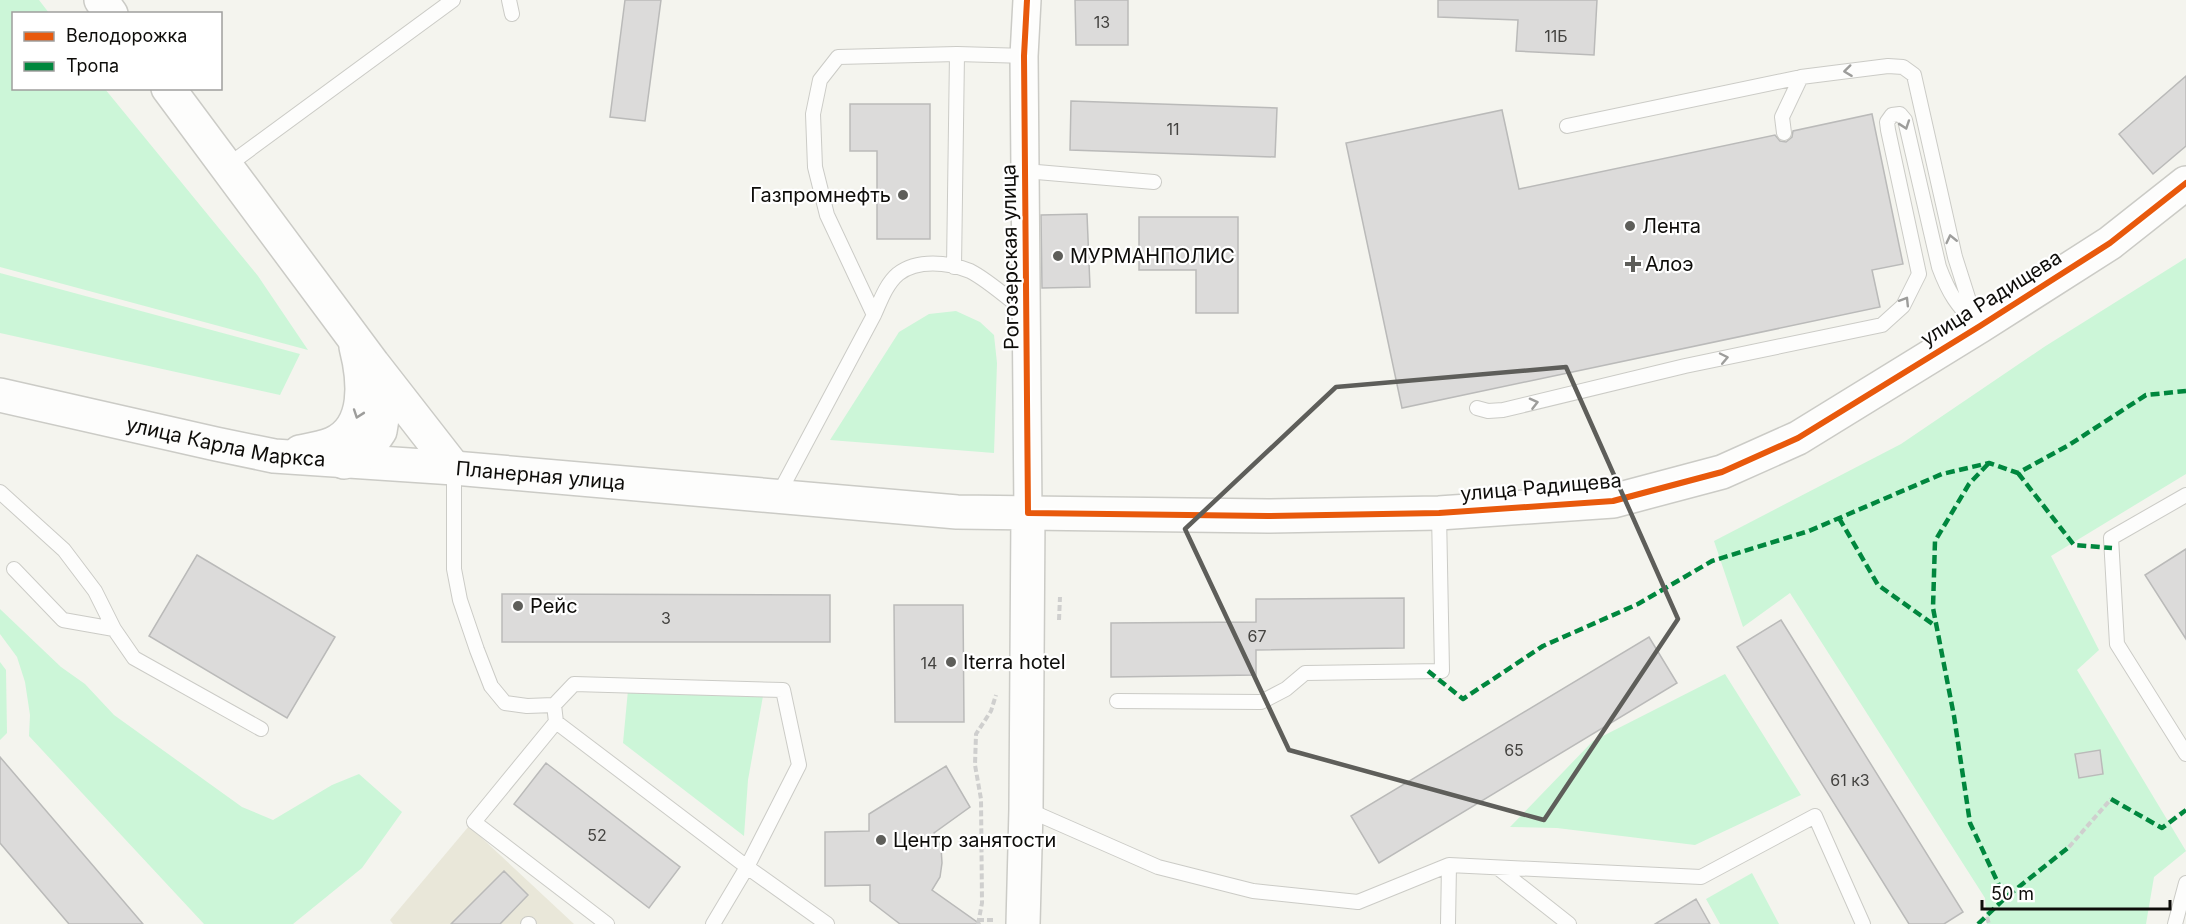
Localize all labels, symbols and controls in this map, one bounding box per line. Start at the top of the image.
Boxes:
legend [12,12,222,90]
house number: 13 [1094,12,1110,32]
text: Велодорожка [66,25,187,46]
house number: 11Б [1544,26,1568,46]
text: Тропа [66,55,119,76]
one-way arrow [1844,64,1853,77]
house number: 11 [1166,119,1180,139]
one-way arrow [1898,120,1911,130]
street label: Рогозерская улица [996,164,1024,350]
place label: Газпромнефть [750,183,891,207]
marker: Газпромнефть [896,188,910,202]
place label: Лента [1642,214,1701,238]
marker: Лента [1623,219,1637,233]
one-way arrow [1946,234,1959,244]
place label: МУРМАНПОЛИС [1070,244,1235,268]
street label: улица Радищева [1916,245,2066,351]
marker: МУРМАНПОЛИС [1051,249,1065,263]
place label: Алоэ [1645,252,1694,276]
marker: Алоэ [1626,257,1640,271]
one-way arrow [1897,297,1909,307]
one-way arrow [1718,352,1728,365]
one-way arrow [1529,397,1539,410]
one-way arrow [352,408,365,418]
street label: улица Карла Маркса [124,412,326,471]
street label: Планерная улица [455,456,626,495]
street label: улица Радищева [1459,468,1623,506]
place label: Рейс [530,594,578,618]
marker: Рейс [511,599,525,613]
house number: 3 [661,608,671,628]
house number: 67 [1248,626,1266,646]
place label: Iterra hotel [963,650,1066,674]
house number: 14 [921,653,937,673]
marker: Iterra hotel [944,655,958,669]
house number: 65 [1504,740,1524,760]
house number: 61 к3 [1830,770,1870,790]
house number: 52 [587,825,607,845]
place label: Центр занятости [893,828,1056,852]
marker: Центр занятости [874,833,888,847]
scale bar [1982,873,2170,911]
text: 50 m [1991,883,2034,904]

